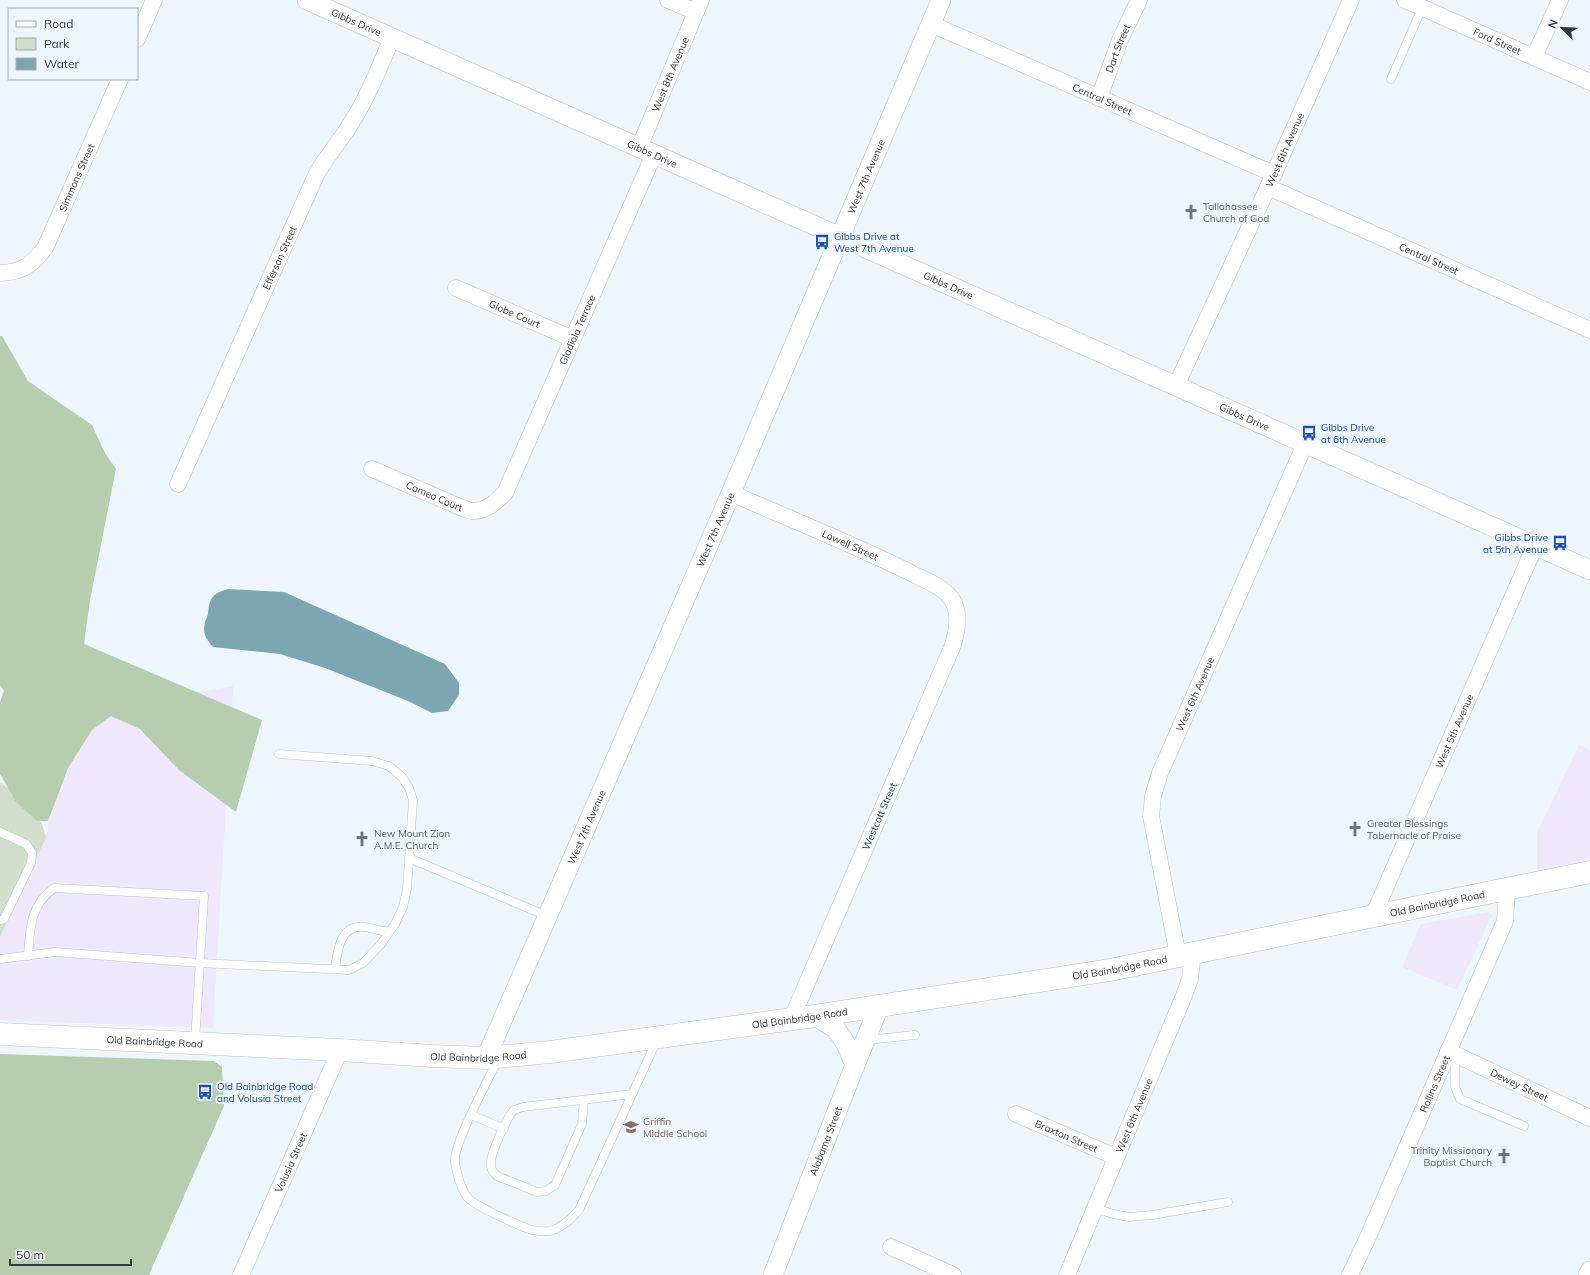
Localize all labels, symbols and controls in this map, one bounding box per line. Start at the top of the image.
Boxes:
street label: Gibbs Drive [329,6,383,39]
legend [8,8,138,80]
north arrow [1542,8,1582,48]
text: Road [44,16,73,31]
text: N [1545,17,1561,31]
street label: Dart Street [1103,22,1134,75]
street label: Ford Street [1471,25,1524,58]
street label: West 8th Avenue [649,35,692,114]
text: Park [44,36,70,51]
text: Water [44,56,80,71]
street label: Central Street [1070,81,1134,118]
street label: West 6th Avenue [1263,111,1307,189]
street label: Gibbs Drive [625,137,679,171]
street label: West 7th Avenue [845,137,888,216]
street label: Simmons Street [56,141,98,214]
place label: Tallahassee Church of God [1203,200,1269,225]
church icon: Tallahassee Church of God [1182,203,1200,221]
street label: Efferson Street [260,224,300,292]
place label: Gibbs Drive at West 7th Avenue [834,230,914,255]
bus stop icon: Gibbs Drive at West 7th Avenue [813,233,831,251]
street label: Central Street [1397,240,1461,278]
street label: Gibbs Drive [921,269,975,302]
street label: Gladiola Terrace [556,293,598,367]
street label: Globe Court [487,297,543,331]
street label: Gibbs Drive [1217,400,1272,434]
place label: Gibbs Drive at 6th Avenue [1321,421,1386,446]
bus stop icon: Gibbs Drive at 6th Avenue [1300,424,1318,442]
street label: Cameo Court [404,478,465,515]
street label: West 7th Avenue [694,490,737,569]
street label: Lowell Street [820,527,881,564]
place label: Gibbs Drive at 5th Avenue [1483,531,1548,556]
bus stop icon: Gibbs Drive at 5th Avenue [1551,534,1569,552]
street label: West 6th Avenue [1173,655,1217,733]
street label: West 5th Avenue [1432,692,1476,770]
street label: Westcott Street [859,780,900,852]
street label: West 7th Avenue [565,788,609,866]
place label: Greater Blessings Tabernacle of Praise [1367,817,1461,842]
church icon: Greater Blessings Tabernacle of Praise [1346,820,1364,838]
place label: New Mount Zion A.M.E. Church [374,827,450,852]
church icon: New Mount Zion A.M.E. Church [353,830,371,848]
street label: Old Bainbridge Road [1389,888,1486,920]
street label: Old Bainbridge Road [1071,952,1169,983]
street label: Old Bainbridge Road [751,1005,849,1031]
street label: Old Bainbridge Road [106,1033,203,1051]
street label: Old Bainbridge Road [430,1048,527,1065]
street label: Rollins Street [1417,1053,1453,1115]
street label: Dewey Street [1488,1066,1551,1105]
street label: West 6th Avenue [1113,1076,1156,1155]
place label: Old Bainbridge Road and Volusia Street [217,1080,313,1105]
bus stop icon: Old Bainbridge Road and Volusia Street [196,1083,214,1101]
street label: Alabama Street [807,1104,845,1177]
place label: Griffin Middle School [643,1115,707,1140]
street label: Braxton Street [1033,1117,1100,1156]
school or university icon: Griffin Middle School [622,1118,640,1136]
street label: Volusia Street [272,1130,310,1195]
place label: Trinity Missionary Baptist Church [1411,1144,1493,1169]
church icon: Trinity Missionary Baptist Church [1495,1147,1513,1165]
scale bar [10,1241,131,1267]
text: 50 m [16,1247,44,1262]

